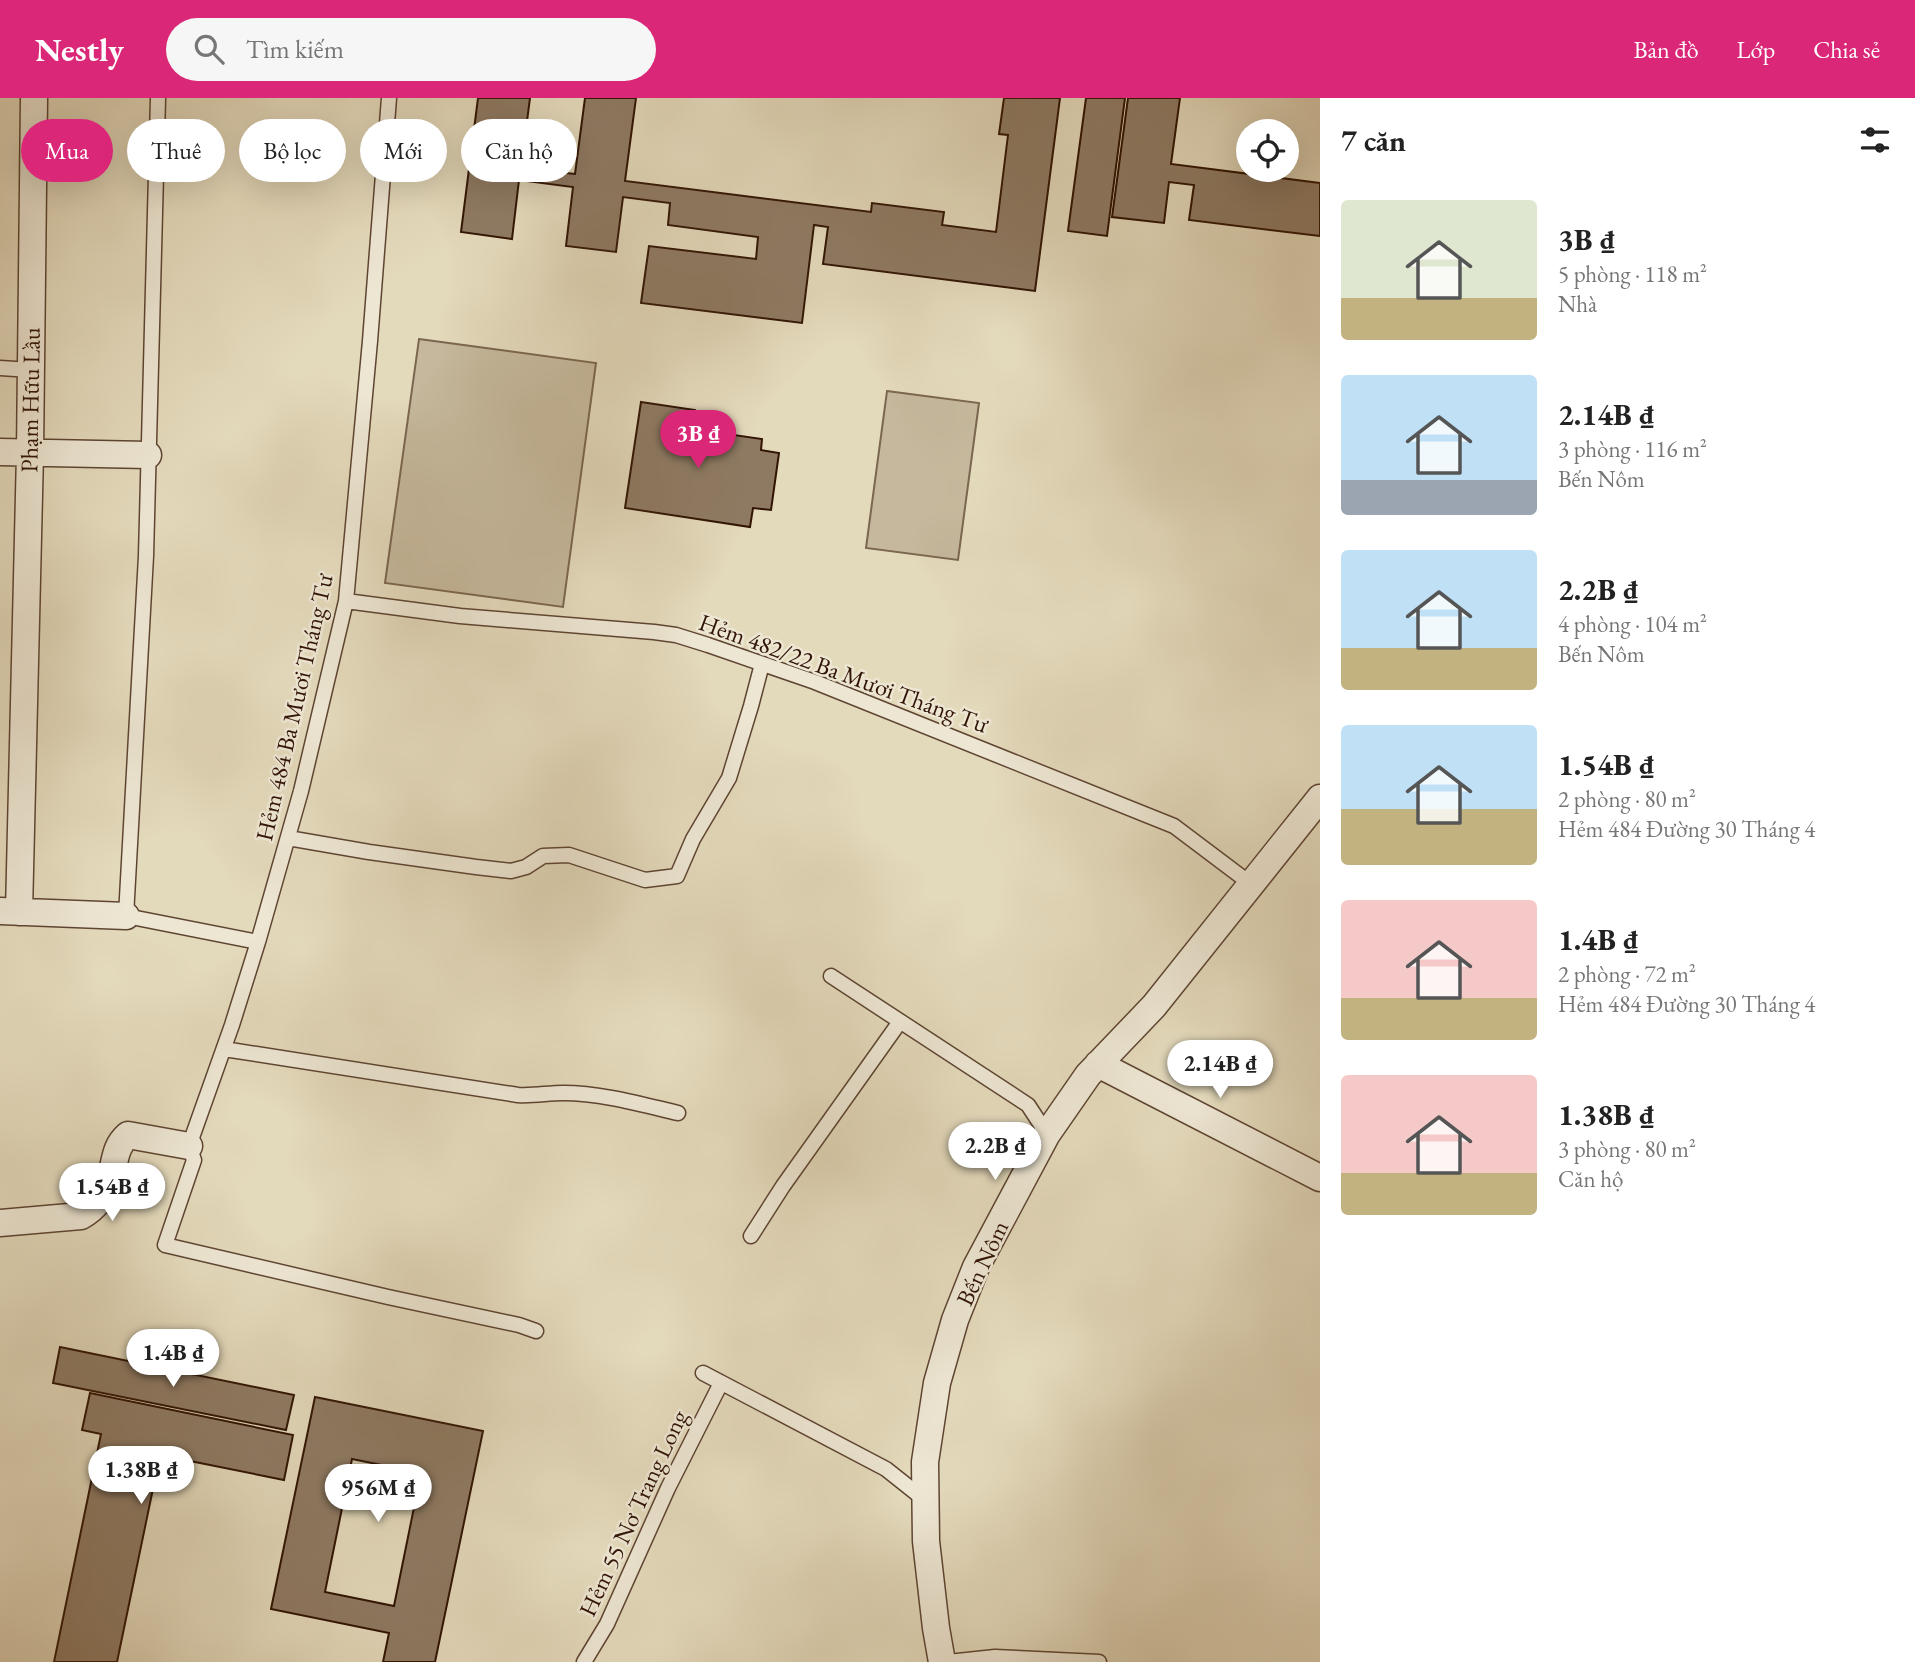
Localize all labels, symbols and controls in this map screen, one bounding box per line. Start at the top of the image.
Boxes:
search box [166,18,656,81]
text: Nestly [35,28,124,71]
icon: search [190,30,228,68]
text: Tìm kiếm [246,32,344,66]
text: Bản đồ [1633,34,1699,65]
text: Lớp [1737,34,1775,65]
text: Chia sẻ [1813,34,1880,65]
chip: Mua [21,119,113,182]
chip: Thuê [127,119,225,182]
chip: Bộ lọc [239,119,346,182]
chip: Mới [360,119,447,182]
chip: Căn hộ [461,119,577,182]
map controls [1236,119,1299,182]
button: locate [1236,119,1299,182]
text: 7 căn [1341,121,1406,160]
icon: filters [1856,121,1894,159]
text: 3B ₫ [1558,220,1615,259]
icon: home [1397,228,1481,312]
text: 5 phòng · 118 m² [1558,259,1707,289]
text: Nhà [1558,289,1597,319]
street label: Phạm Hữu Lầu [13,327,47,473]
text: 2.14B ₫ [1558,395,1654,434]
icon: home [1397,403,1481,487]
pin: 3B ₫ [657,410,739,470]
text: 3B ₫ [676,418,720,448]
text: 3 phòng · 116 m² [1558,434,1707,464]
text: Bến Nôm [1558,464,1645,494]
street label: Hẻm 484 Ba Mươi Tháng Tư [248,570,340,844]
text: 2.2B ₫ [1558,570,1638,609]
icon: home [1397,578,1481,662]
street label: Hẻm 482/22 Ba Mươi Tháng Tư [695,606,994,740]
text: 4 phòng · 104 m² [1558,609,1707,639]
text: Bến Nôm [1558,639,1645,669]
text: 1.54B ₫ [1558,745,1654,784]
icon: home [1397,753,1481,837]
text: 2 phòng · 80 m² [1558,784,1696,814]
text: Hẻm 484 Đường 30 Tháng 4 [1558,814,1815,844]
text: 1.4B ₫ [1558,920,1638,959]
icon: home [1397,928,1481,1012]
text: 2 phòng · 72 m² [1558,959,1696,989]
text: Hẻm 484 Đường 30 Tháng 4 [1558,989,1815,1019]
pin: 2.14B ₫ [1155,1040,1285,1100]
text: 2.14B ₫ [1183,1048,1257,1078]
text: 1.38B ₫ [1558,1095,1654,1134]
icon: home [1397,1103,1481,1187]
pin: 2.2B ₫ [938,1122,1052,1182]
text: 2.2B ₫ [964,1130,1026,1160]
text: 3 phòng · 80 m² [1558,1134,1696,1164]
pin: 1.54B ₫ [47,1164,177,1223]
text: Căn hộ [1558,1164,1623,1194]
text: 1.54B ₫ [75,1171,149,1201]
street label: Bến Nôm [949,1215,1015,1311]
pin: 1.4B ₫ [116,1330,230,1389]
text: 1.4B ₫ [142,1337,204,1367]
street label: Hẻm 55 Nơ Trang Long [572,1404,695,1621]
pin: 1.38B ₫ [76,1446,206,1506]
text: 1.38B ₫ [104,1454,178,1484]
pin: 956M ₫ [321,1464,435,1524]
text: 956M ₫ [341,1472,415,1502]

